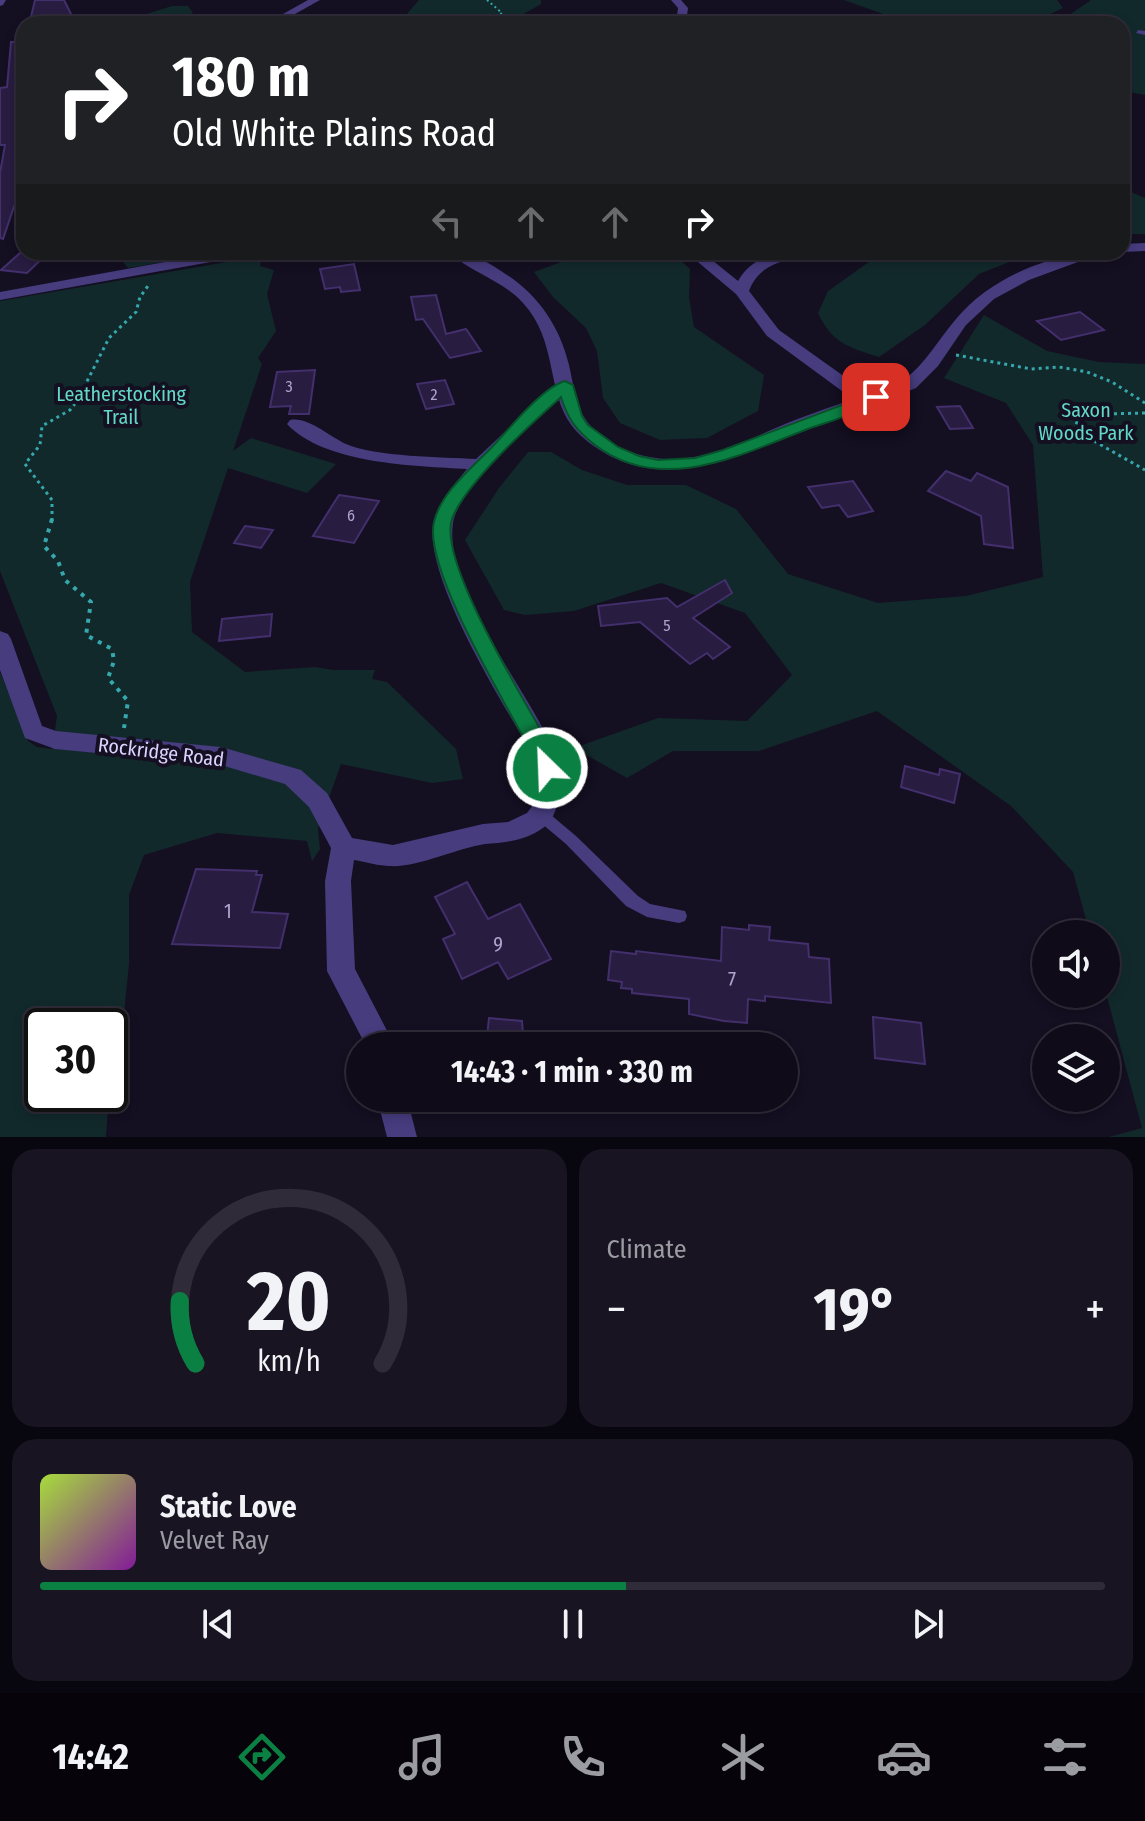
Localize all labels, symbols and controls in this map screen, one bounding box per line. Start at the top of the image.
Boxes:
text: 180 m [172,44,310,111]
icon: right [40,48,144,152]
text: Old White Plains Road [172,112,496,156]
icon: left [425,200,469,244]
icon: ahead [509,200,553,244]
icon: ahead [593,200,637,244]
icon: right [677,200,721,244]
pin [842,363,910,431]
icon: arrive [854,375,898,419]
house number: 3 [285,377,293,396]
park label: Leatherstocking Trail [56,382,186,429]
house number: 2 [430,385,438,404]
park label: Saxon Woods Park [1038,398,1134,445]
house number: 6 [347,506,355,525]
house number: 5 [663,616,671,635]
position arrow [505,726,589,810]
street label: Rockridge Road [97,732,225,772]
house number: 1 [224,899,232,923]
map controls [1032,920,1120,1112]
button: sound [1032,920,1120,1008]
house number: 9 [493,932,503,956]
house number: 7 [728,967,736,991]
speed limit sign: 30 [24,1008,128,1112]
button: layers [1032,1024,1120,1112]
text: 14:43 · 1 min · 330 m [451,1054,693,1090]
text: Climate [607,1234,687,1265]
text: 20 [246,1252,331,1352]
text: 19° [813,1274,898,1346]
text: − [607,1283,626,1336]
text: + [1085,1283,1105,1336]
text: km/h [257,1344,321,1379]
text: Static Love [160,1489,297,1525]
text: Velvet Ray [160,1525,269,1556]
icon: previous [196,1602,240,1646]
icon: pause [551,1602,595,1646]
icon: next [906,1602,950,1646]
icon: directions [234,1729,290,1785]
icon: music [394,1729,450,1785]
icon: phone [555,1729,611,1785]
icon: climate [715,1729,771,1785]
icon: car [876,1729,932,1785]
icon: filters [1037,1729,1093,1785]
text: 14:42 [52,1735,129,1779]

